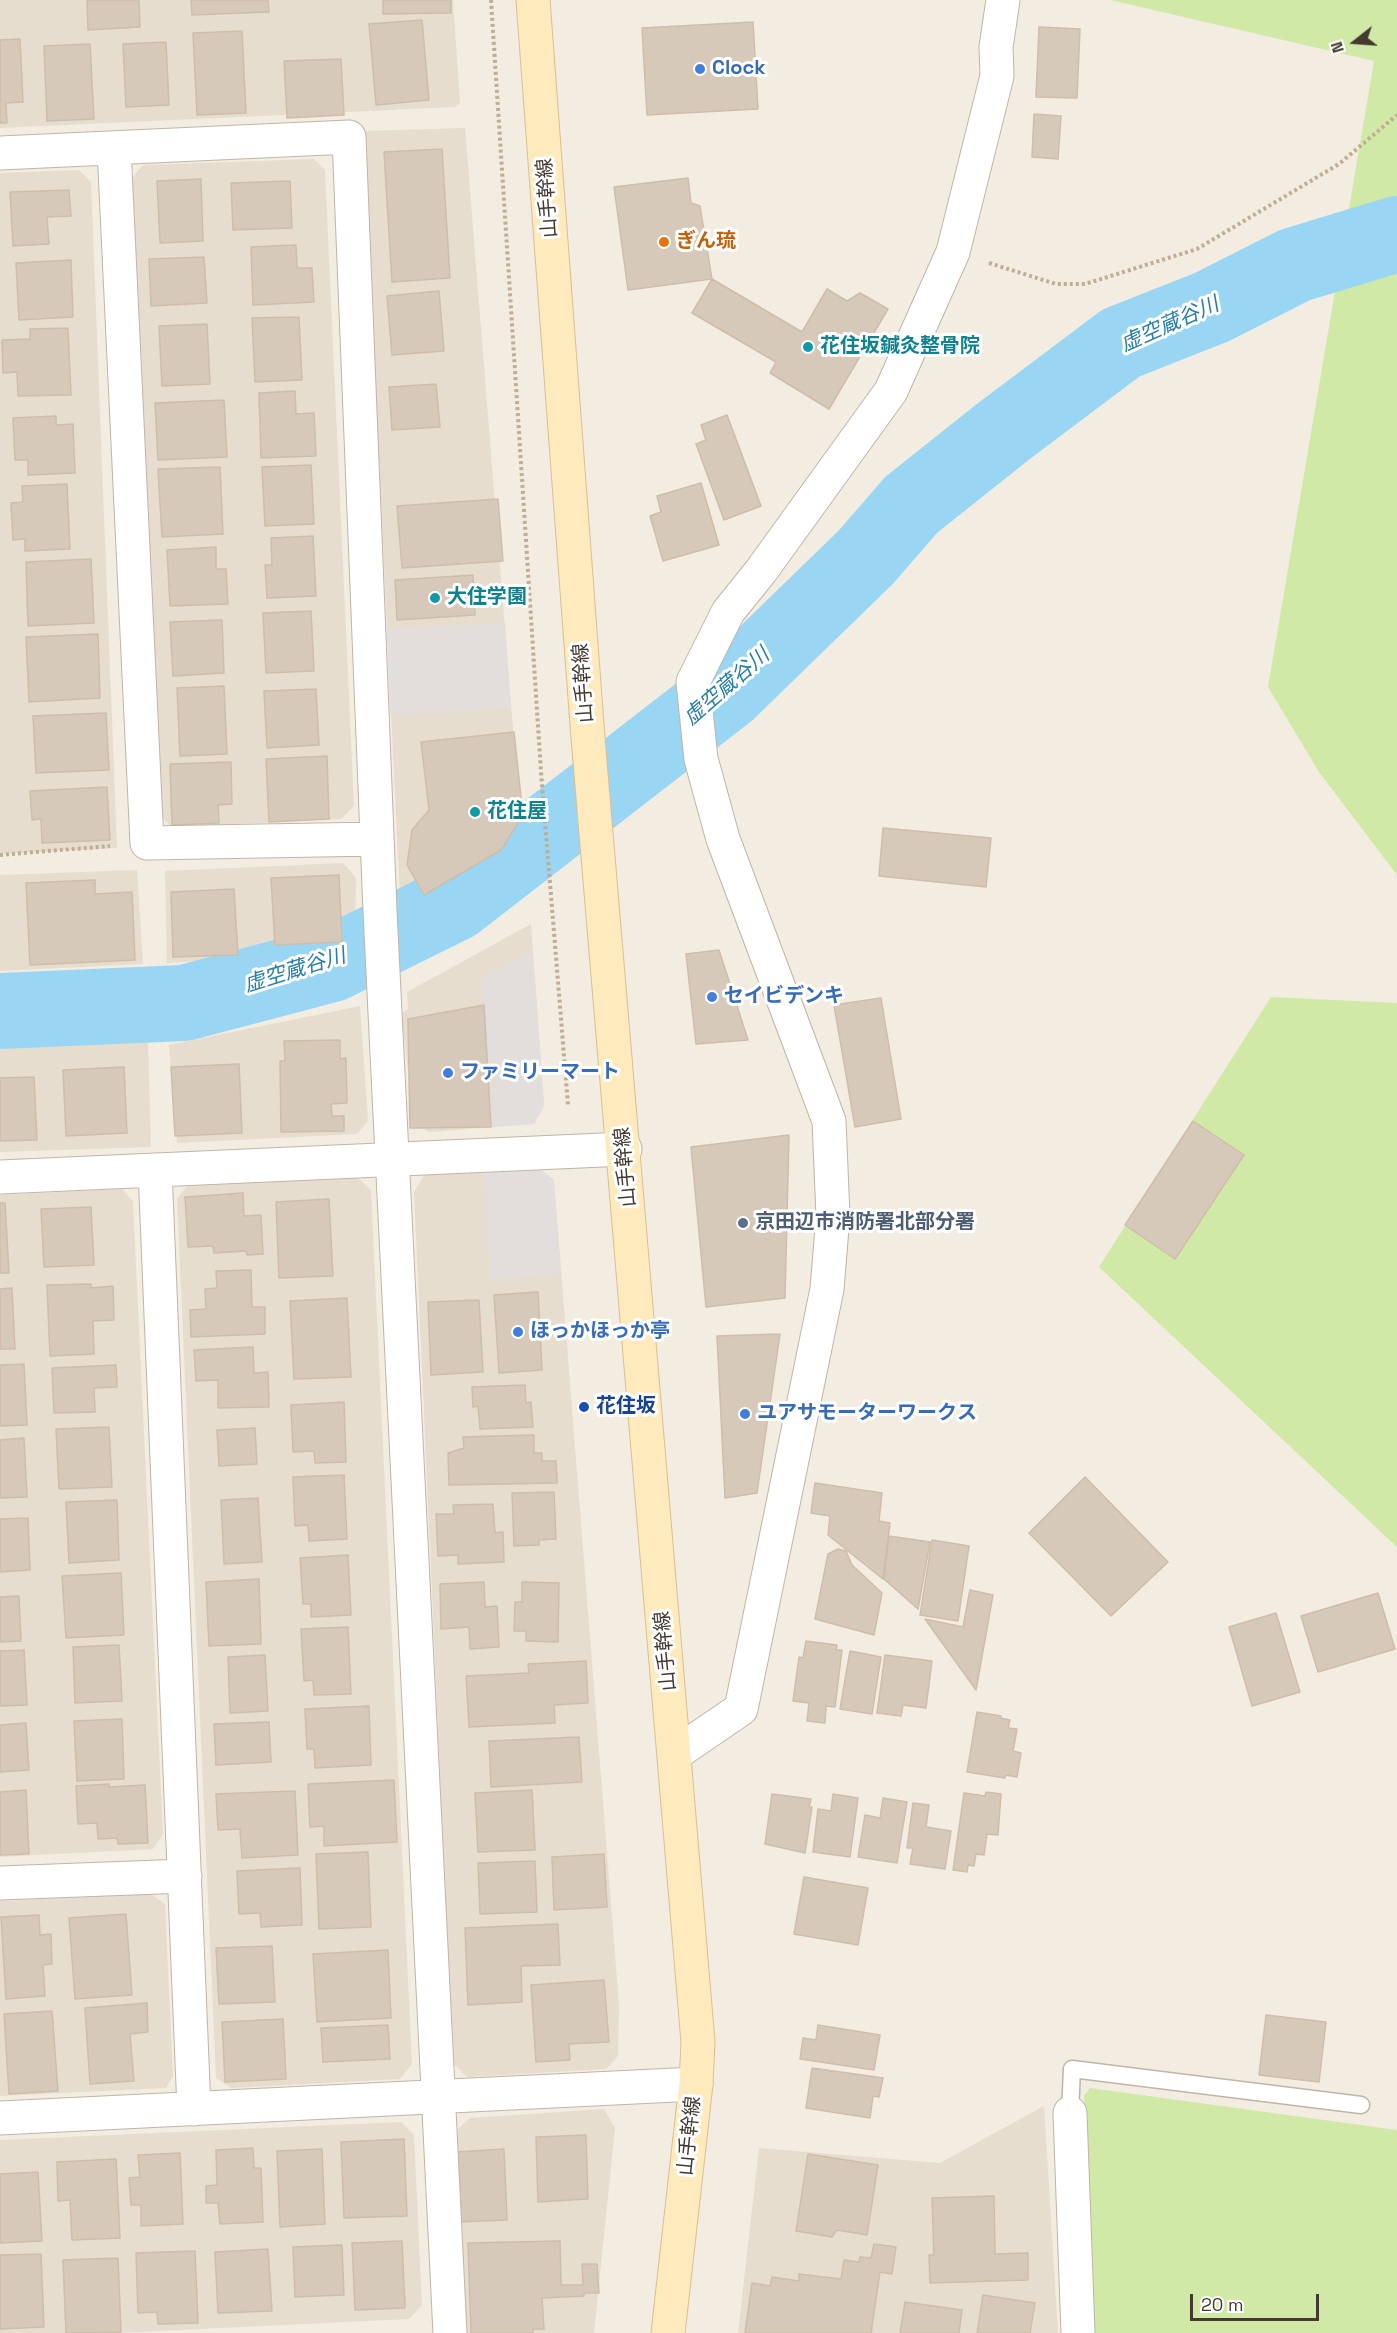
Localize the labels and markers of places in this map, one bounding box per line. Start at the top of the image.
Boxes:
place label: Clock [712,57,765,81]
marker: Clock [693,62,707,76]
place label: ぎん琉 [676,230,736,254]
marker: ぎん琉 [657,235,671,249]
place label: 花住坂鍼灸整骨院 [820,335,980,359]
marker: 花住坂鍼灸整骨院 [801,340,815,354]
place label: 大住学園 [447,586,527,610]
marker: 大住学園 [428,591,442,605]
place label: 花住屋 [487,800,547,824]
marker: 花住屋 [468,805,482,819]
place label: セイビデンキ [724,985,844,1009]
marker: セイビデンキ [705,990,719,1004]
place label: ファミリーマート [460,1061,620,1085]
marker: ファミリーマート [441,1066,455,1080]
place label: 京田辺市消防署北部分署 [755,1211,975,1235]
marker: 京田辺市消防署北部分署 [736,1216,750,1230]
place label: ほっかほっか亭 [530,1320,670,1344]
marker: ほっかほっか亭 [511,1325,525,1339]
place label: 花住坂 [596,1395,656,1419]
marker: 花住坂 [577,1400,591,1414]
place label: ユアサモーターワークス [757,1402,977,1426]
marker: ユアサモーターワークス [738,1407,752,1421]

